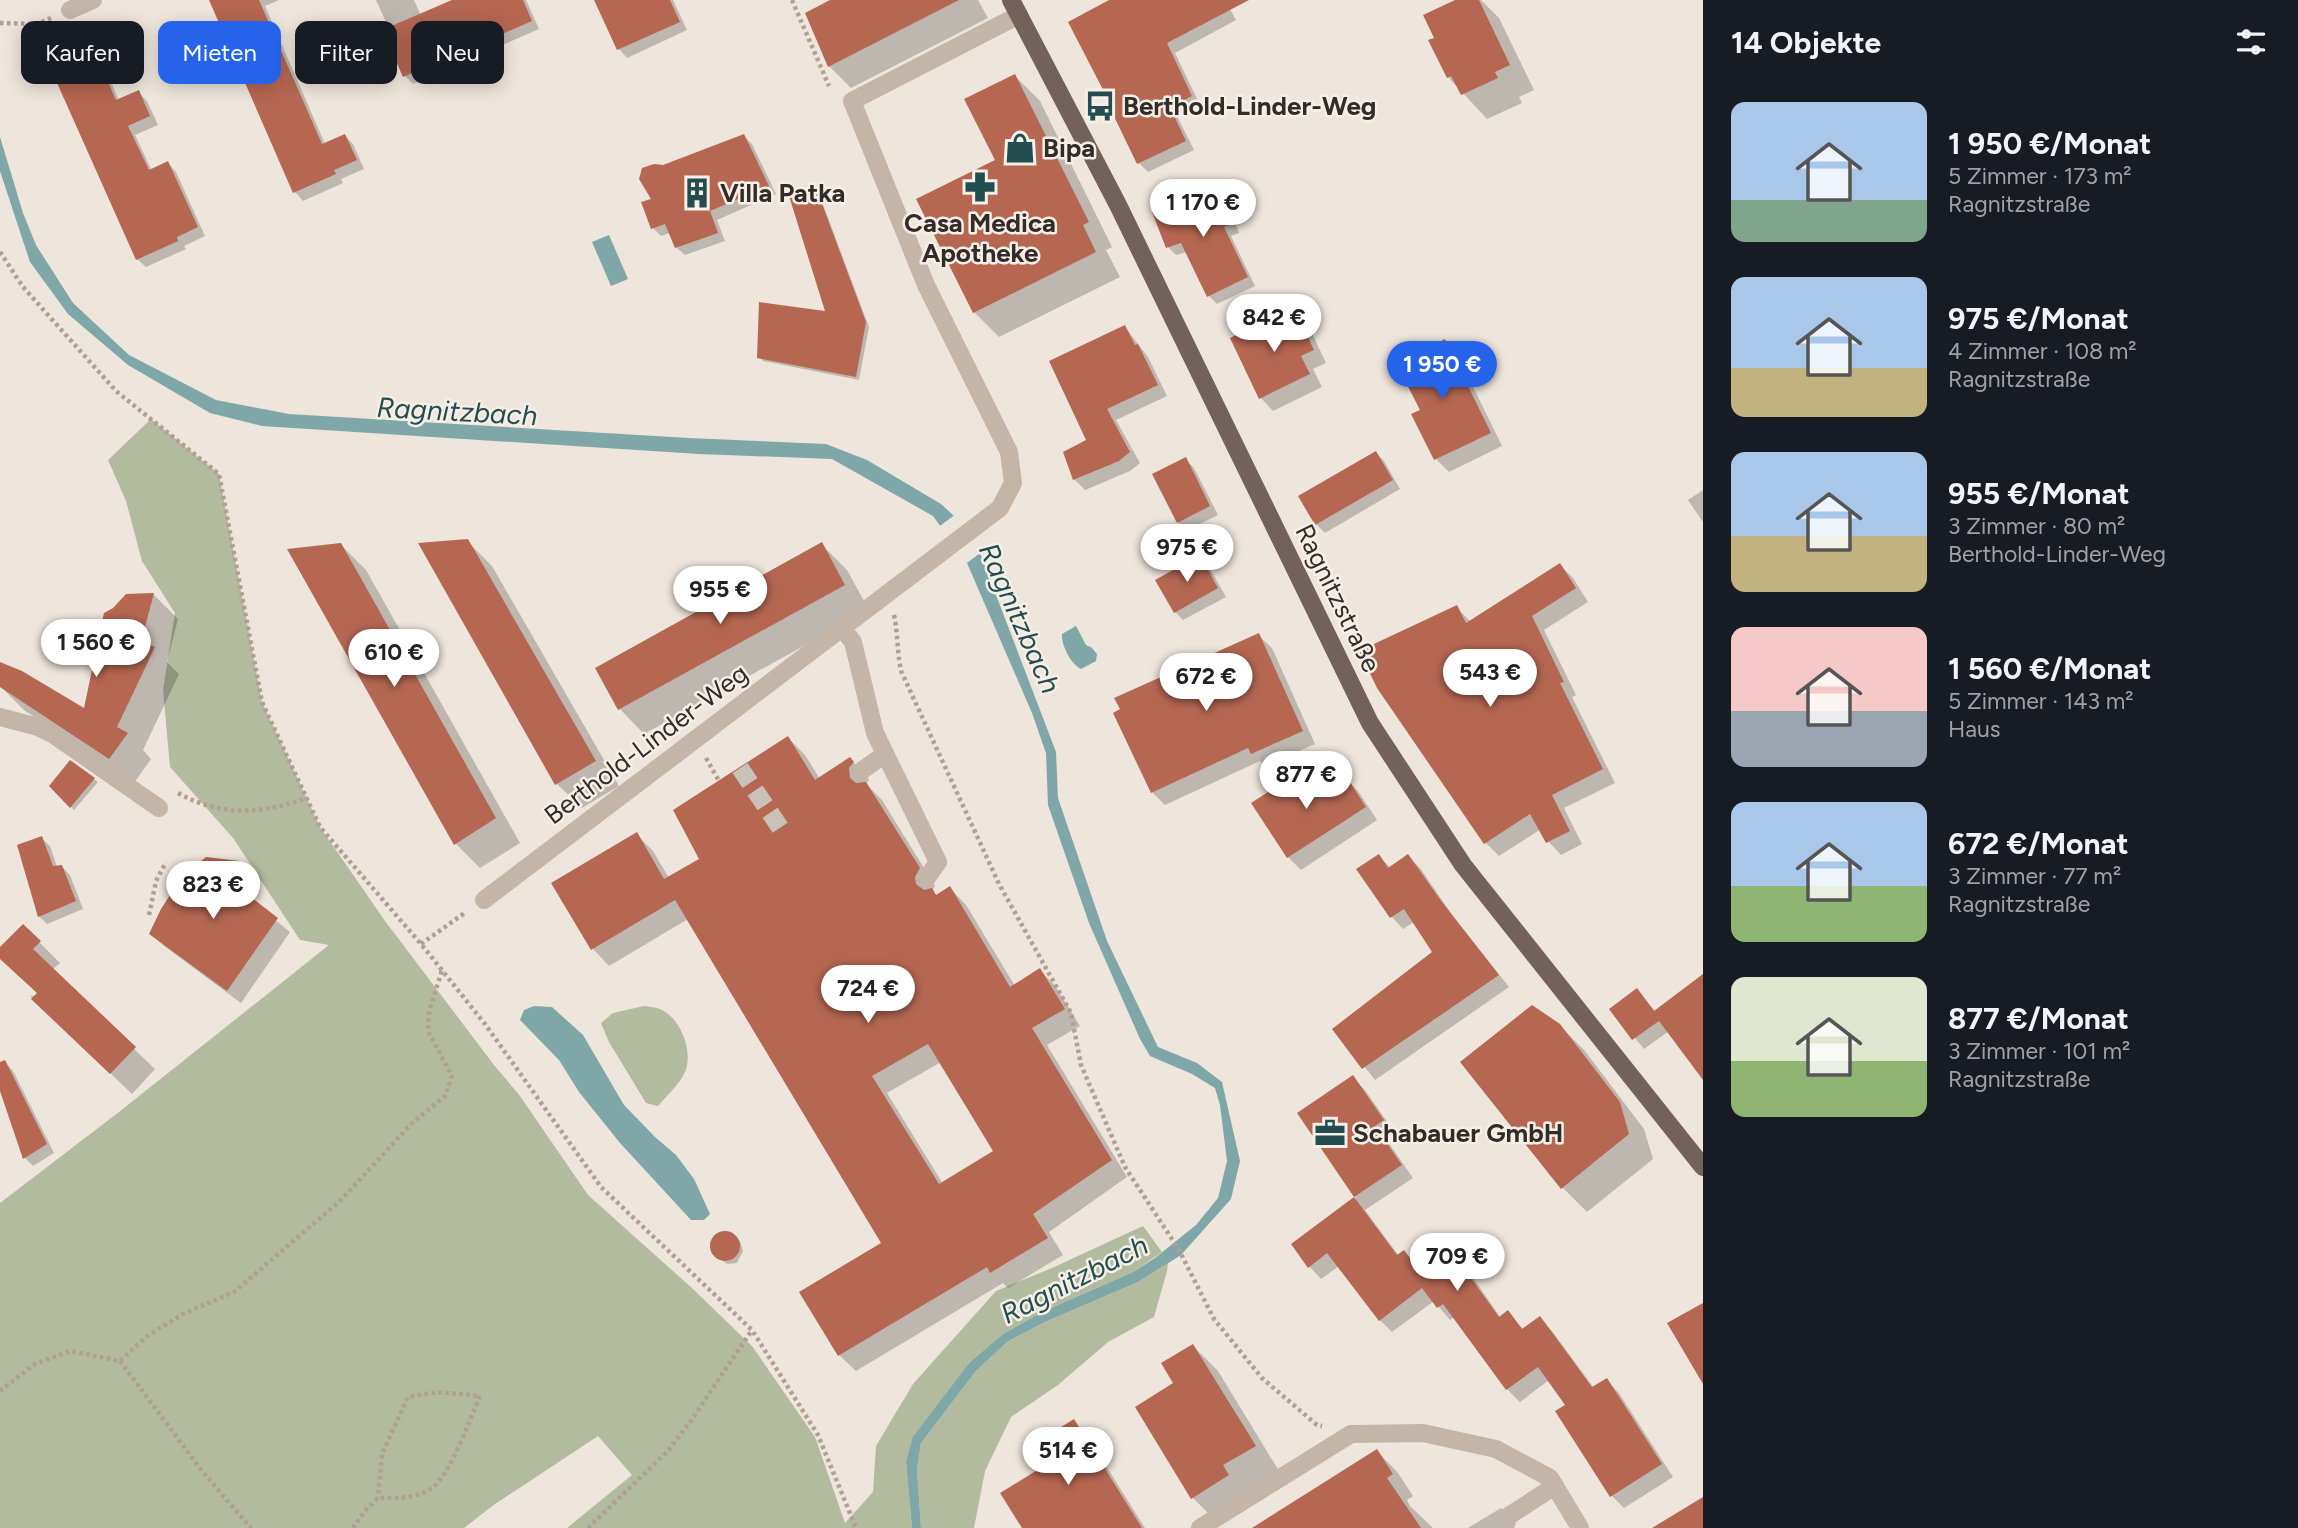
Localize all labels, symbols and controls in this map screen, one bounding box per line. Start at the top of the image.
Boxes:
chip: Kaufen [21,21,144,84]
chip: Mieten [158,21,281,84]
chip: Filter [295,21,397,84]
chip: Neu [411,21,504,84]
icon: filters [2232,23,2270,61]
text: 14 Objekte [1731,24,1881,61]
bus stop icon: Berthold-Linder-Weg [1083,89,1117,123]
place label: Berthold-Linder-Weg [1123,90,1376,122]
text: 1 950 €/Monat [1948,125,2151,162]
icon: home [1787,130,1871,214]
shop icon: Bipa [1003,131,1037,165]
place label: Bipa [1043,132,1095,164]
text: 5 Zimmer · 173 m² [1948,162,2132,190]
pharmacy icon: Casa Medica Apotheke [963,170,997,204]
building icon: Villa Patka [680,176,714,210]
place label: Villa Patka [720,177,845,209]
pin: 1 170 € [1138,180,1268,239]
text: 1 170 € [1166,188,1240,216]
text: Ragnitzstraße [1948,190,2090,218]
place label: Casa Medica Apotheke [904,207,1056,269]
pin: 842 € [1225,294,1323,354]
text: 975 €/Monat [1948,300,2129,337]
text: 842 € [1242,303,1306,331]
icon: home [1787,305,1871,389]
text: 4 Zimmer · 108 m² [1948,337,2137,365]
pin: 1 950 € [1377,342,1507,401]
text: 1 950 € [1403,350,1481,378]
text: Ragnitzstraße [1948,365,2090,393]
water label: Ragnitzbach [376,390,538,432]
text: 955 €/Monat [1948,475,2129,512]
icon: home [1787,480,1871,564]
text: 3 Zimmer · 80 m² [1948,512,2125,540]
street label: Ragnitzstraße [1288,519,1388,677]
pin: 975 € [1138,524,1236,584]
text: 975 € [1157,533,1217,561]
water label: Ragnitzbach [972,538,1068,698]
text: Berthold-Linder-Weg [1948,540,2166,568]
pin: 955 € [671,566,769,626]
text: 955 € [689,575,751,603]
pin: 1 560 € [31,620,161,679]
text: 1 560 € [57,628,135,656]
pin: 610 € [345,630,443,689]
text: 610 € [364,638,424,666]
pin: 543 € [1441,650,1539,709]
text: 1 560 €/Monat [1948,650,2151,687]
pin: 672 € [1157,654,1255,713]
icon: home [1787,655,1871,739]
street label: Berthold-Linder-Weg [538,657,754,831]
text: 543 € [1459,658,1521,686]
text: 672 € [1176,662,1236,690]
text: 5 Zimmer · 143 m² [1948,687,2134,715]
text: Haus [1948,715,2001,743]
pin: 877 € [1257,752,1355,811]
text: 877 € [1275,760,1337,788]
text: 672 €/Monat [1948,825,2129,862]
icon: home [1787,830,1871,914]
pin: 823 € [164,862,262,921]
text: 3 Zimmer · 77 m² [1948,862,2121,890]
text: 823 € [182,870,244,898]
text: Ragnitzstraße [1948,890,2090,918]
pin: 724 € [819,965,917,1025]
text: 724 € [837,974,899,1002]
text: 877 €/Monat [1948,1000,2129,1037]
icon: home [1787,1005,1871,1089]
text: 3 Zimmer · 101 m² [1948,1037,2130,1065]
text: Ragnitzstraße [1948,1065,2090,1093]
office icon: Schabauer GmbH [1313,1116,1347,1150]
place label: Schabauer GmbH [1353,1117,1563,1149]
water label: Ragnitzbach [995,1227,1153,1331]
pin: 709 € [1408,1234,1506,1293]
text: 709 € [1426,1242,1488,1270]
pin: 514 € [1019,1428,1117,1487]
text: 514 € [1038,1436,1098,1464]

